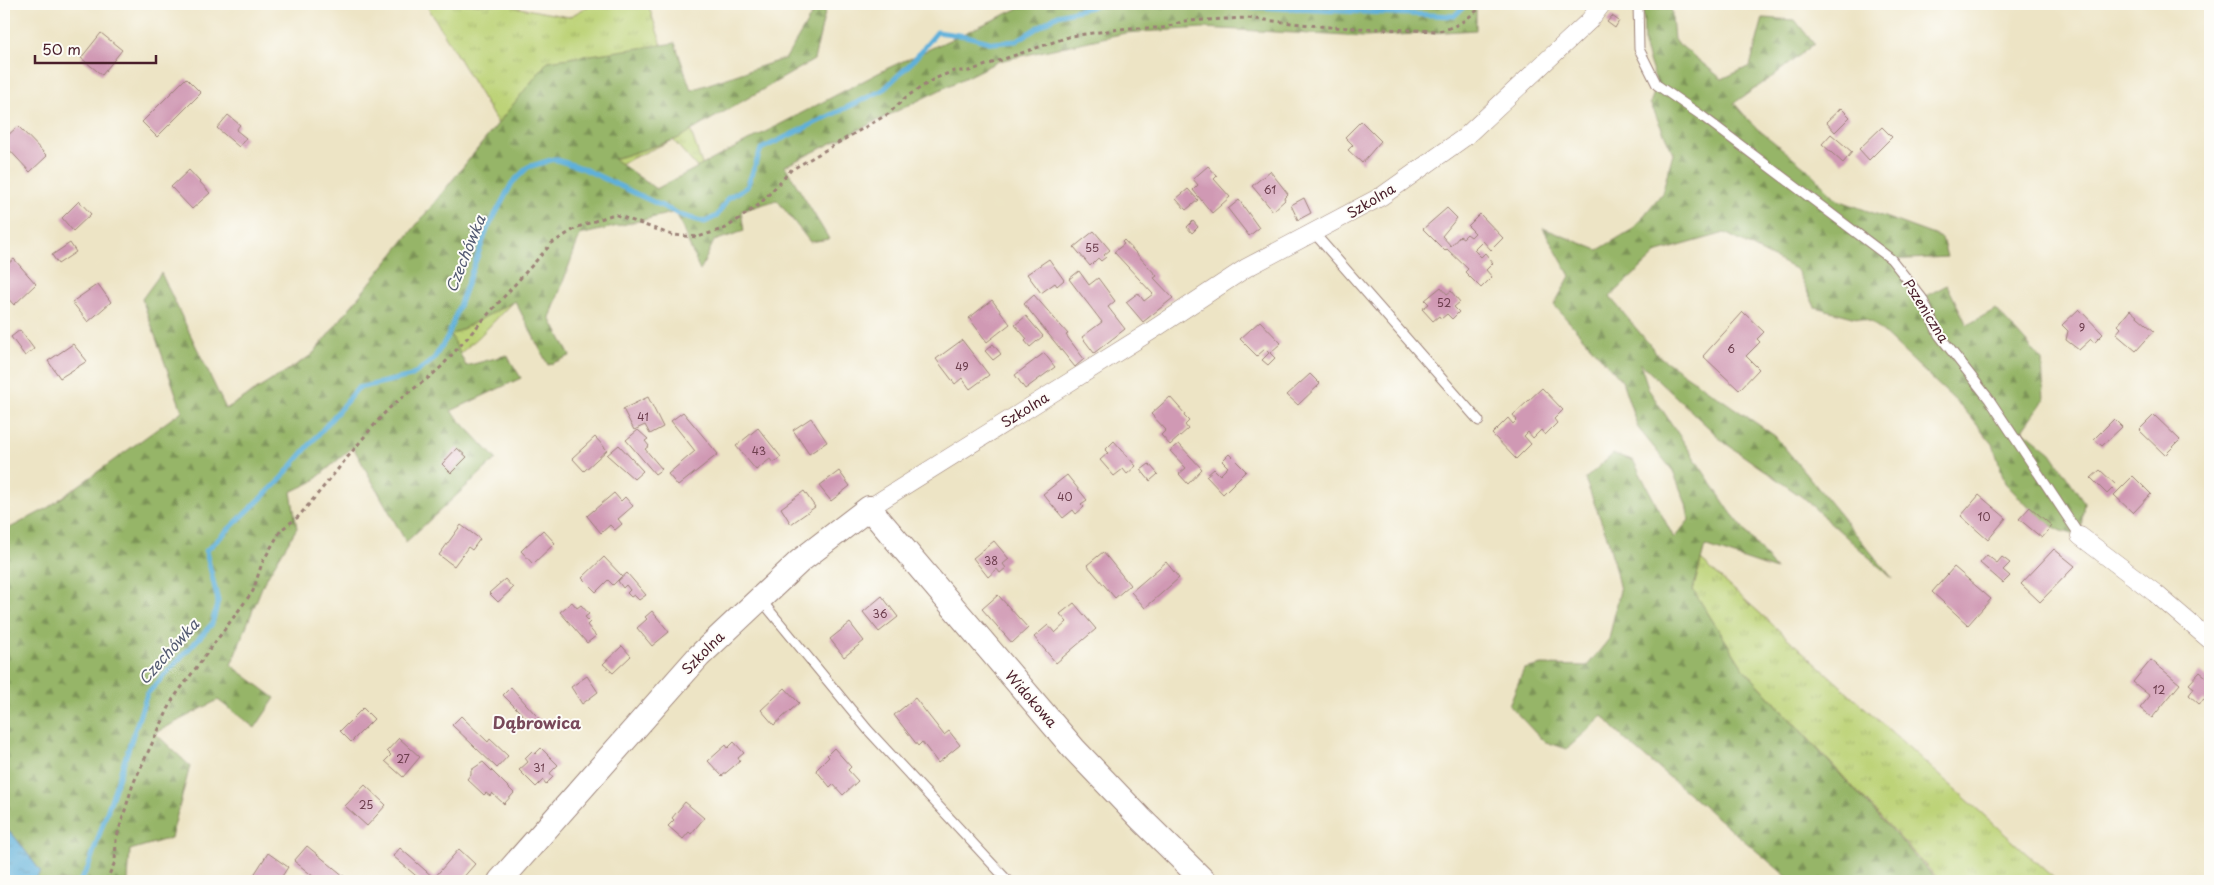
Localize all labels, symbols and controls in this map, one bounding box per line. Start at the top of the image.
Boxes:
scale bar [35,32,156,64]
text: 50 m [42,37,81,60]
street label: Szkolna [1342,178,1399,223]
house number: 61 [1264,181,1276,198]
water label: Czechówka [439,211,491,295]
house number: 55 [1085,239,1099,256]
street label: Pszeniczna [1899,275,1954,347]
house number: 52 [1437,294,1451,311]
house number: 9 [2079,319,2085,336]
house number: 6 [1727,340,1735,357]
house number: 49 [955,358,969,375]
street label: Szkolna [997,386,1053,433]
house number: 41 [637,408,649,425]
house number: 43 [752,442,766,459]
house number: 40 [1057,488,1073,505]
house number: 10 [1978,508,1990,525]
house number: 38 [984,552,998,569]
house number: 36 [873,605,888,622]
water label: Czechówka [132,613,204,689]
street label: Szkolna [676,626,729,679]
street label: Widokowa [1001,665,1062,732]
house number: 12 [2153,681,2166,698]
district label: Dąbrowica [493,710,581,734]
house number: 27 [396,750,410,767]
house number: 31 [533,759,545,776]
house number: 25 [359,796,373,813]

